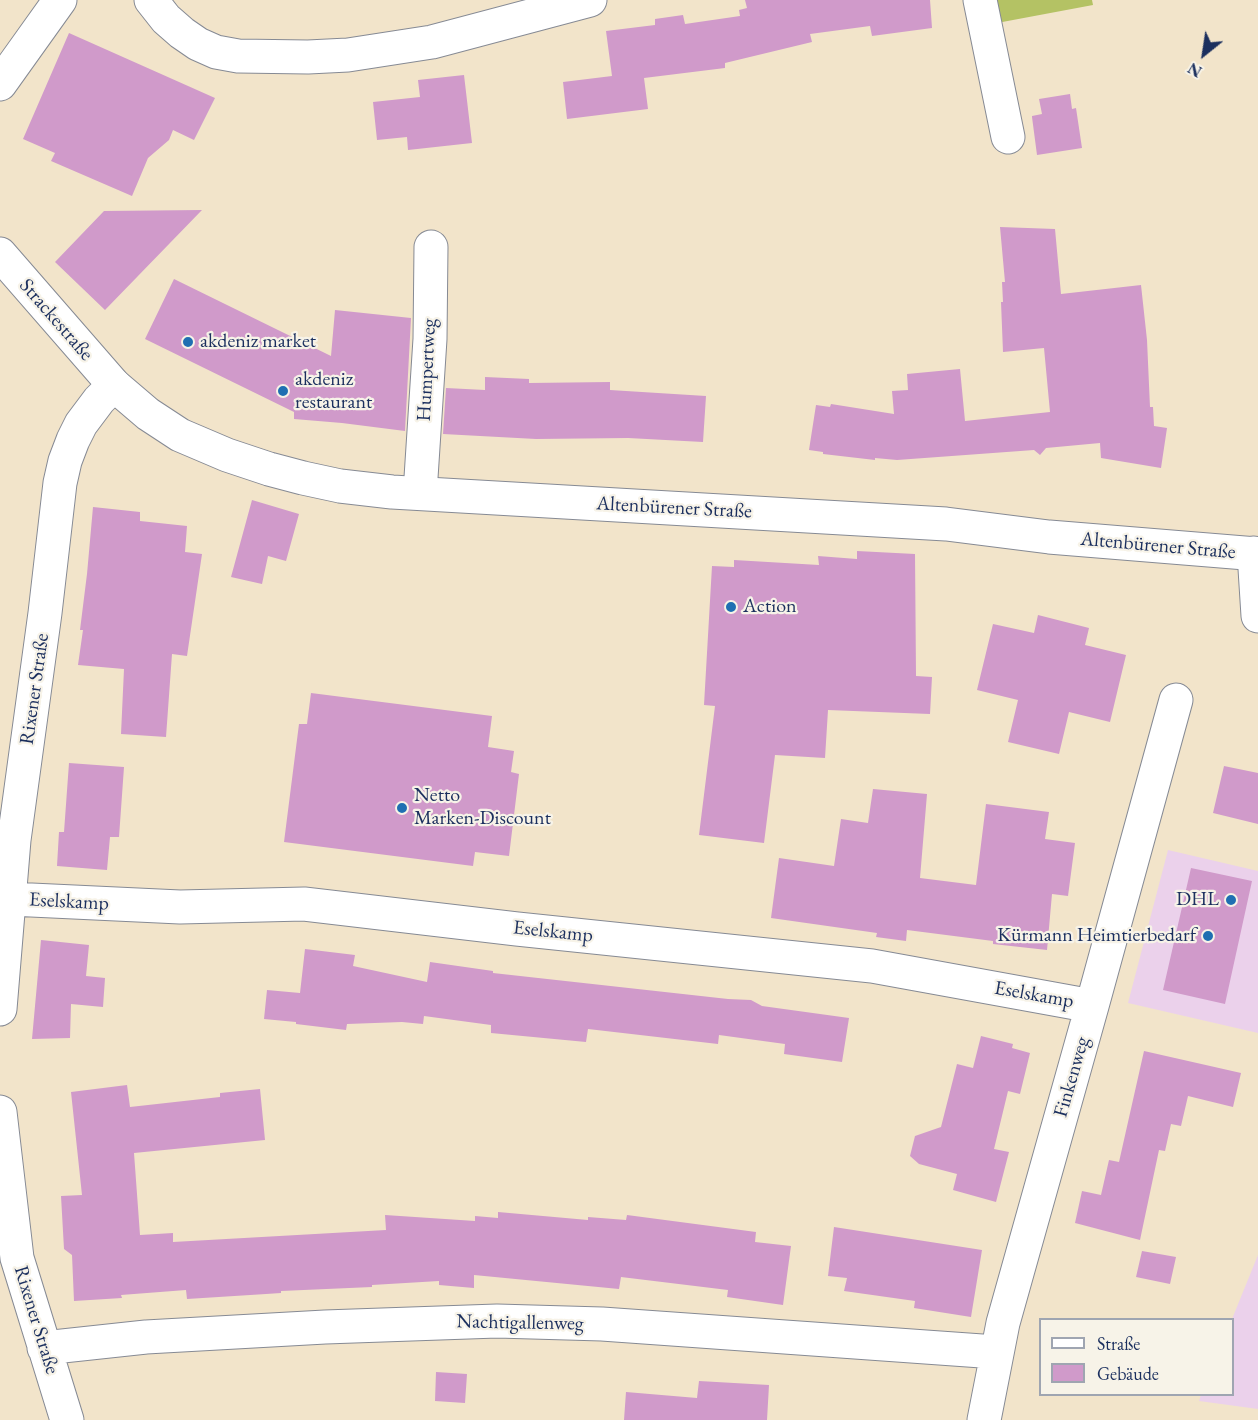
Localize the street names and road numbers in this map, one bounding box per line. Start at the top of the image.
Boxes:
street label: Strackestraße [14,274,98,366]
street label: Humpertweg [412,318,442,422]
street label: Altenbürener Straße [596,492,752,524]
street label: Altenbürener Straße [1079,527,1237,565]
street label: Rixener Straße [15,632,55,746]
street label: Eselskamp [28,888,110,916]
street label: Eselskamp [512,916,594,948]
street label: Eselskamp [992,976,1076,1014]
street label: Finkenweg [1049,1034,1095,1120]
street label: Rixener Straße [8,1263,64,1377]
street label: Nachtigallenweg [456,1310,584,1336]

